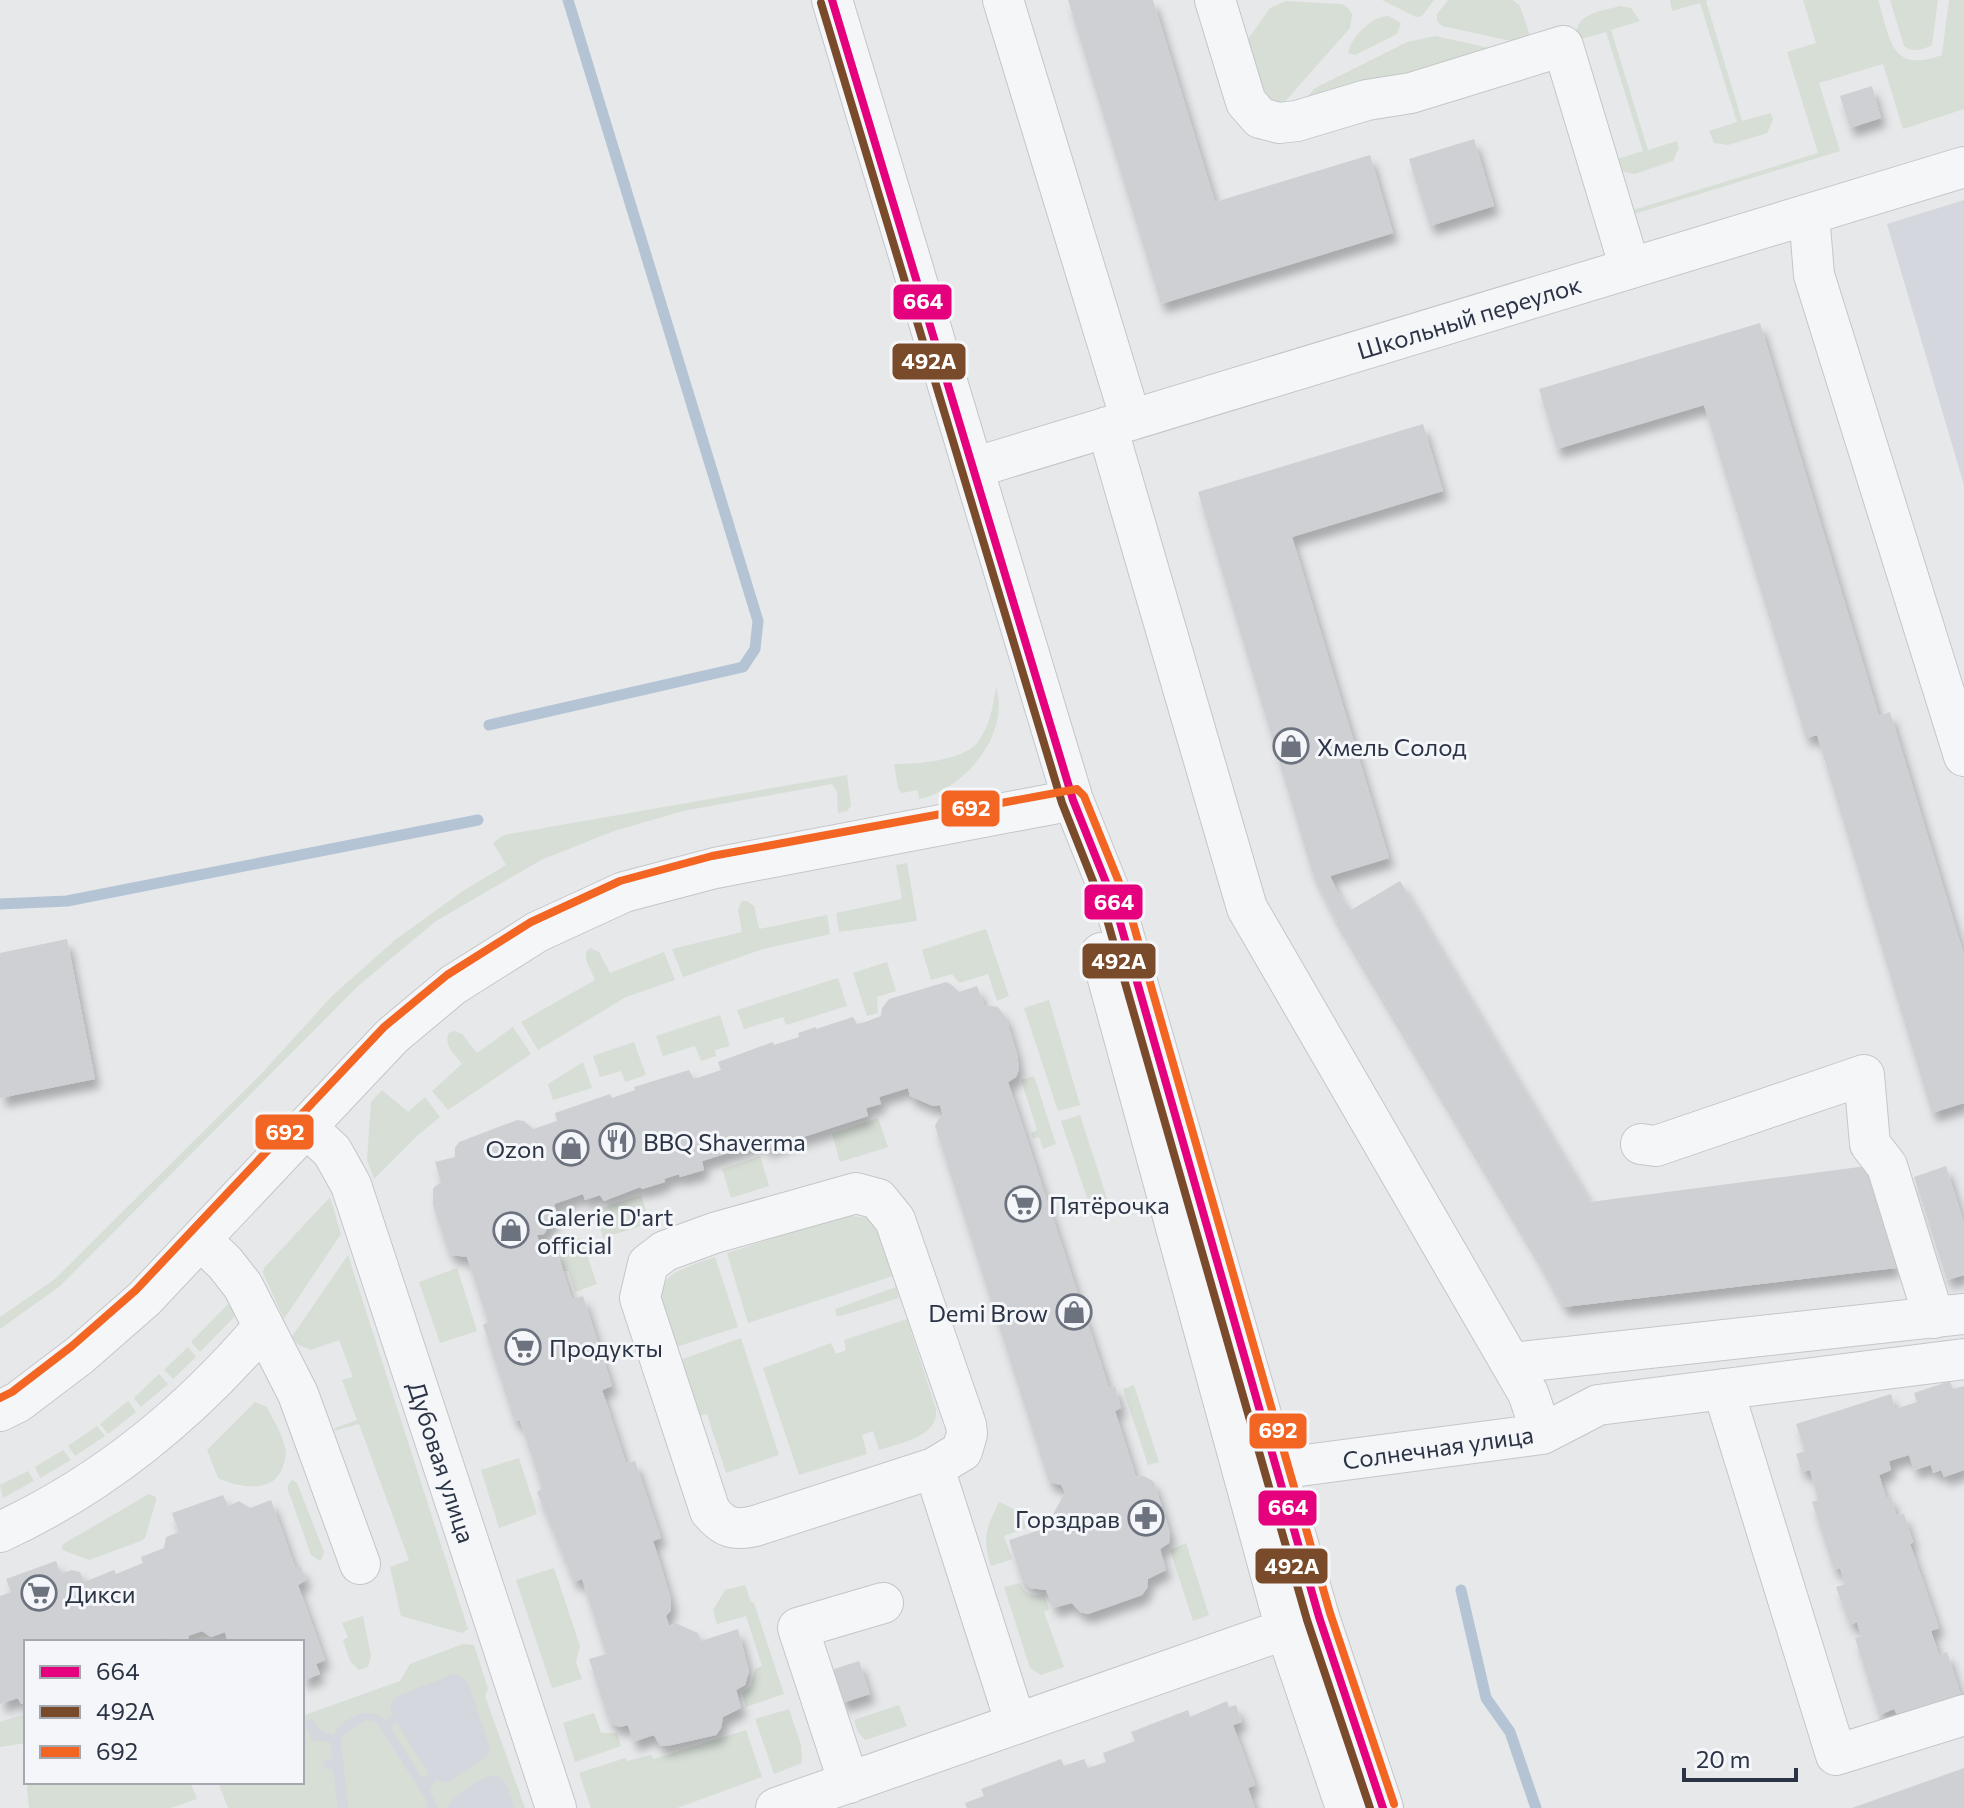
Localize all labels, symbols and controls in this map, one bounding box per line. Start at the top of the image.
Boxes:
street label: Школьный переулок [1354,269,1585,365]
line badge: 664 [892,283,953,321]
text: 664 [903,287,943,314]
line badge: 492А [891,342,967,381]
text: 492А [901,347,957,374]
shop icon: Хмель Солод [1272,727,1310,765]
place label: Хмель Солод [1317,732,1466,761]
line badge: 692 [940,789,1001,828]
text: 692 [951,794,991,821]
line badge: 664 [1083,883,1144,921]
text: 664 [1094,888,1134,915]
line badge: 492А [1081,942,1157,980]
text: 492А [1091,947,1147,974]
line badge: 692 [254,1113,315,1151]
text: 692 [265,1118,305,1145]
restaurant icon: BBQ Shaverma [598,1122,636,1160]
place label: BBQ Shaverma [643,1127,806,1156]
shop icon: Ozon [552,1129,590,1167]
place label: Ozon [485,1134,545,1163]
supermarket icon: Пятёрочка [1004,1185,1042,1223]
place label: Пятёрочка [1049,1190,1170,1219]
place label: Galerie D'art official [537,1202,674,1259]
shop icon: Galerie D'art official [492,1211,530,1249]
shop icon: Demi Brow [1055,1293,1093,1331]
place label: Demi Brow [928,1298,1048,1327]
supermarket icon: Продукты [504,1328,542,1366]
place label: Продукты [549,1333,663,1362]
street label: Дубовая улица [402,1378,482,1546]
line badge: 692 [1248,1412,1308,1450]
text: 692 [1258,1416,1298,1443]
street label: Солнечная улица [1341,1419,1535,1475]
line badge: 664 [1257,1489,1318,1527]
text: 664 [1268,1493,1308,1520]
pharmacy icon: Горздрав [1127,1499,1165,1537]
place label: Горздрав [1015,1504,1120,1533]
line badge: 492А [1254,1547,1329,1585]
text: 492А [1264,1552,1320,1579]
supermarket icon: Дикси [20,1574,58,1612]
place label: Дикси [65,1579,136,1608]
legend [24,1640,304,1784]
text: 664 [96,1656,140,1685]
text: 492А [96,1696,155,1725]
scale bar [1684,1732,1796,1782]
text: 692 [96,1736,138,1765]
text: 20 m [1696,1744,1750,1773]

